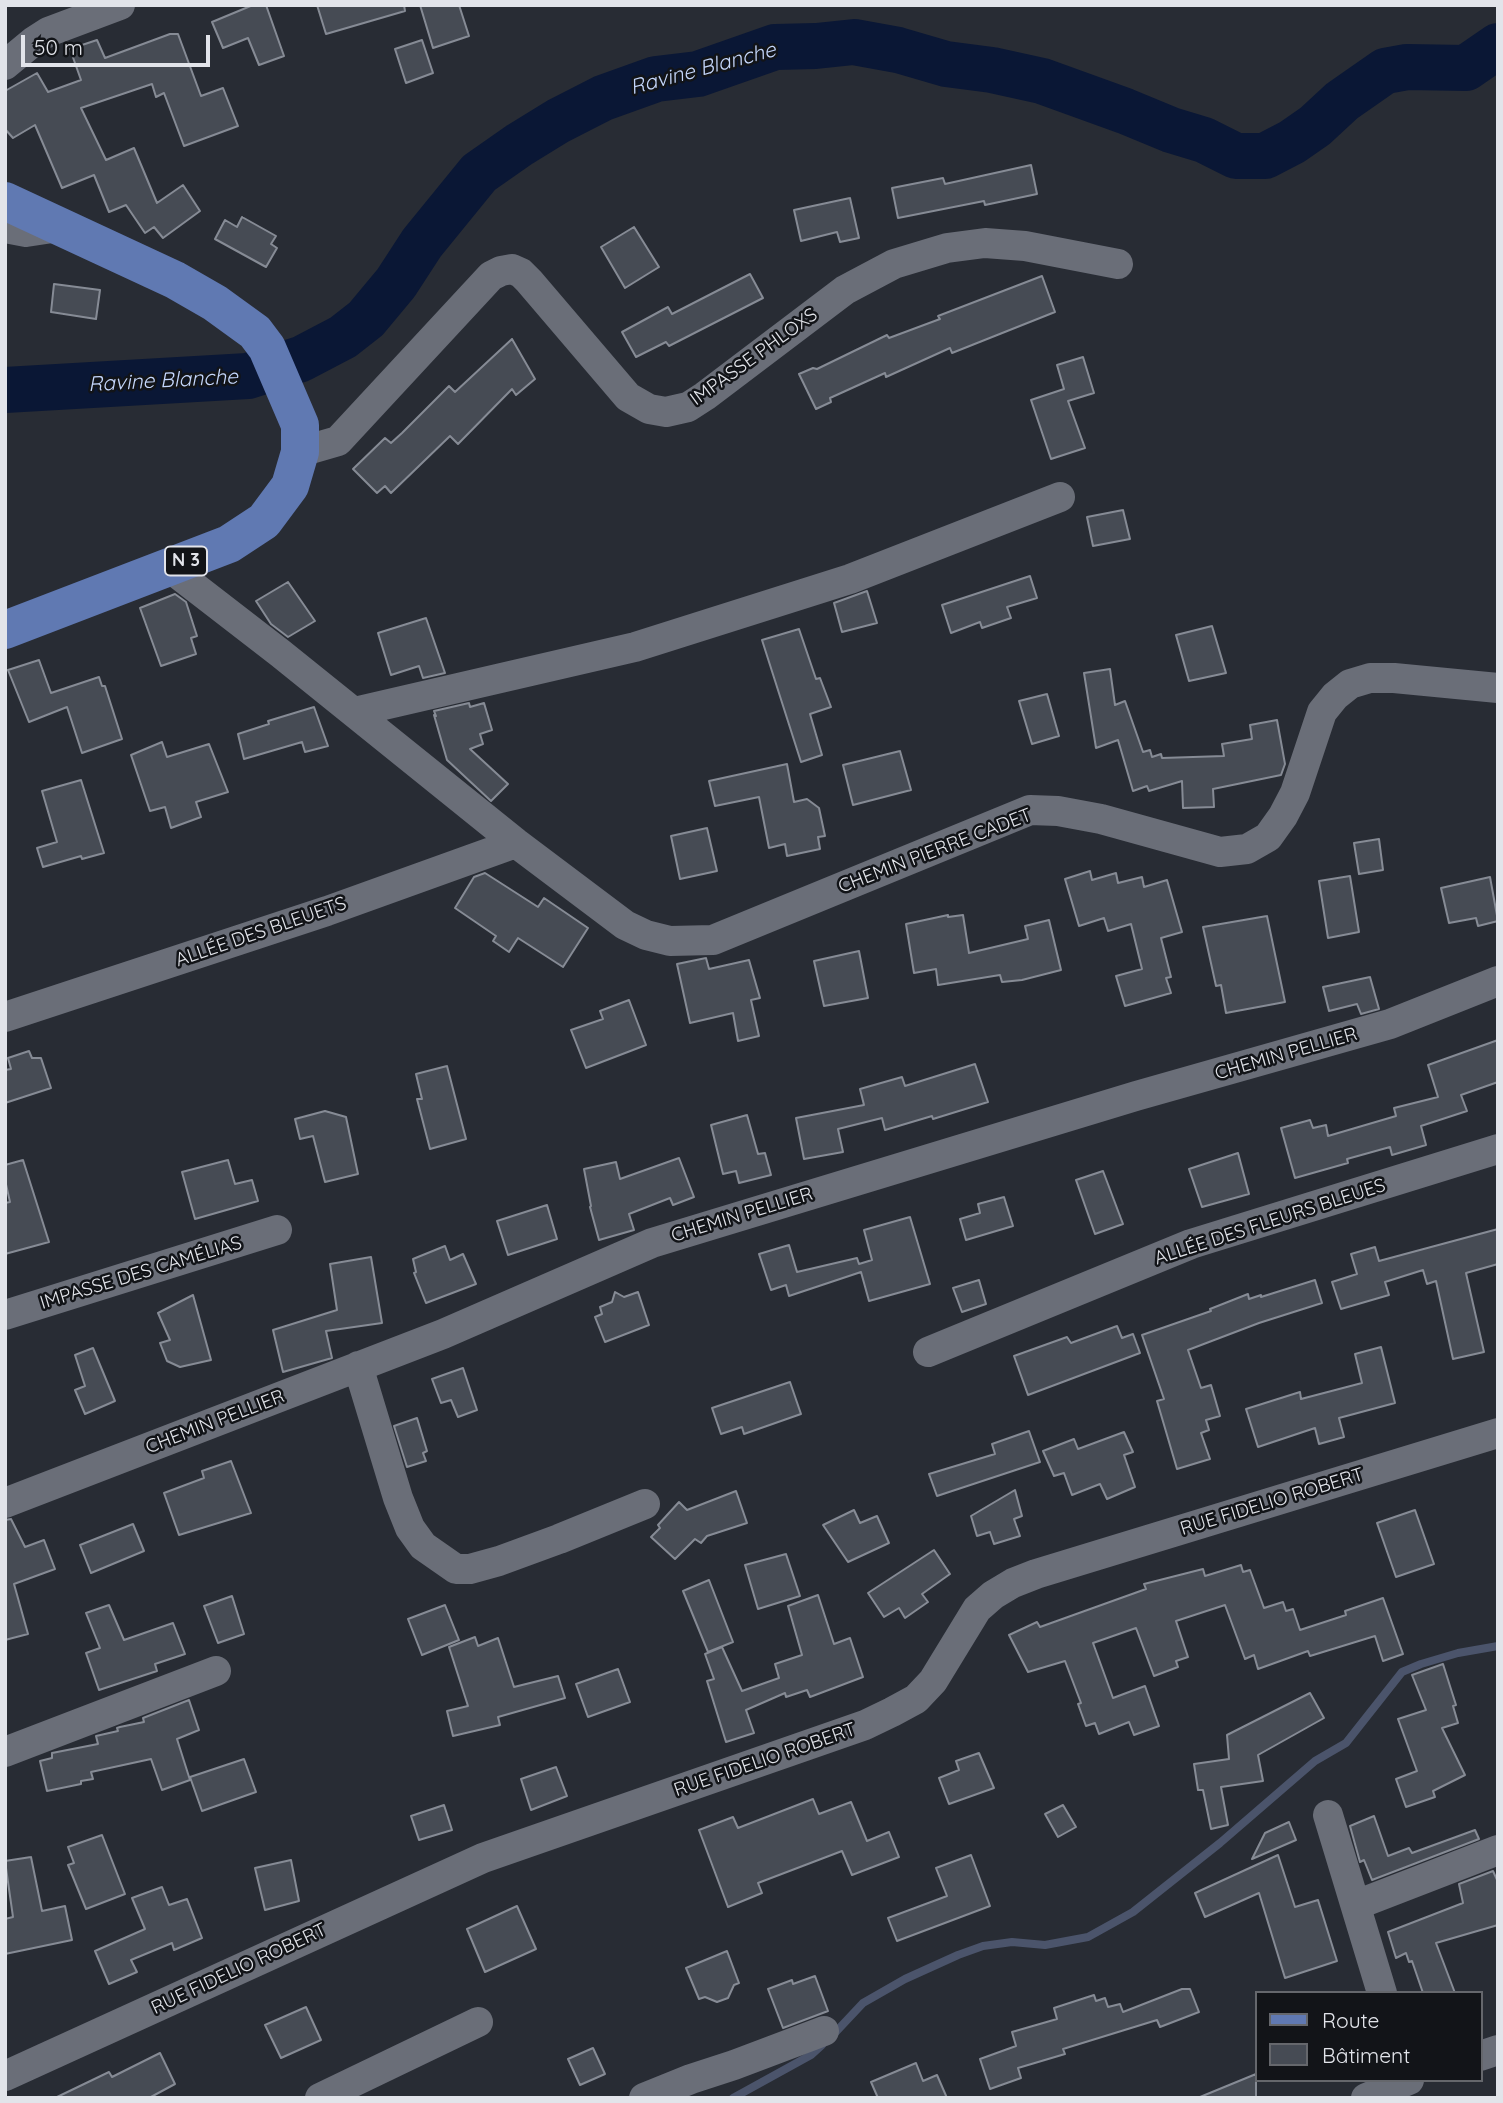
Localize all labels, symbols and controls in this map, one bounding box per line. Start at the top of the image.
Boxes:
scale bar [24,21,214,65]
text: 50 m [34,34,83,60]
water label: Ravine Blanche [627,37,779,101]
street label: IMPASSE PHLOXS [686,303,822,411]
water label: Ravine Blanche [87,364,239,398]
road number: N 3 [165,546,207,576]
street label: CHEMIN PIERRE CADET [835,804,1035,898]
street label: ALLÉE DES BLEUETS [172,892,350,972]
street label: CHEMIN PELLIER [1212,1023,1360,1085]
street label: ALLÉE DES FLEURS BLEUES [1152,1174,1388,1270]
street label: CHEMIN PELLIER [668,1183,816,1247]
street label: IMPASSE DES CAMÉLIAS [37,1231,245,1315]
street label: CHEMIN PELLIER [142,1385,288,1459]
street label: RUE FIDELIO ROBERT [1177,1463,1367,1541]
street label: RUE FIDELIO ROBERT [671,1718,859,1802]
street label: RUE FIDELIO ROBERT [148,1918,330,2020]
legend [1254,1991,1482,2082]
text: Route [1322,2007,1379,2033]
text: Bâtiment [1322,2042,1410,2068]

